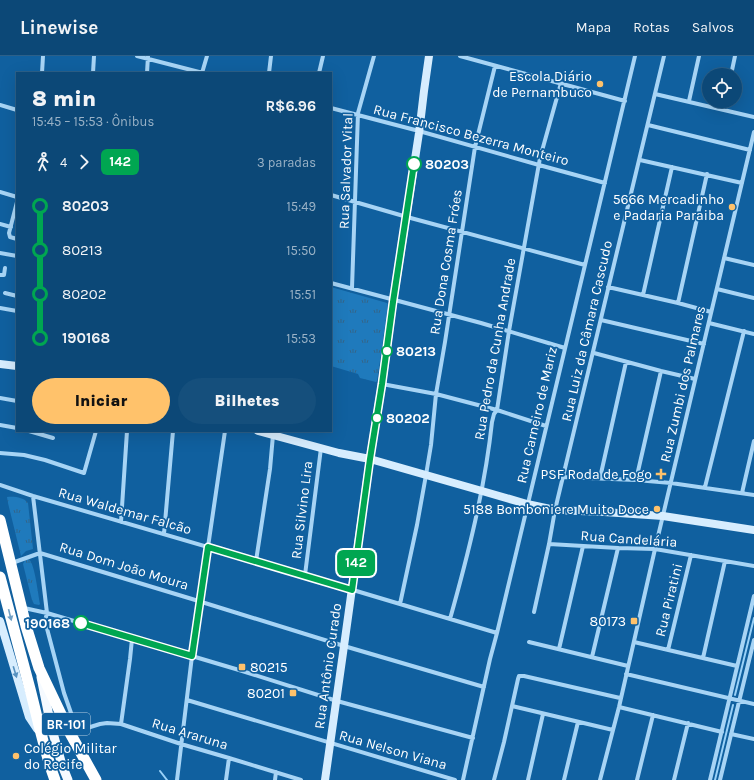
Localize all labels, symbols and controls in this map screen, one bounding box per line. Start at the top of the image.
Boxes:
text: Linewise [20,17,98,39]
text: Mapa [576,19,611,36]
text: Rotas [633,19,670,36]
text: Salvos [692,19,734,36]
place label: Escola Diário de Pernambuco [492,68,592,101]
map controls [702,68,742,108]
button: locate [702,68,742,108]
marker: Escola Diário de Pernambuco [595,79,605,89]
text: 8 min [32,86,96,112]
text: R$6.96 [265,97,316,115]
street label: Rua Francisco Bezerra Monteiro [371,101,571,169]
street label: Rua Salvador Vital [335,113,357,229]
text: 15:45 – 15:53 · Ônibus [32,114,154,129]
icon: walk [32,151,54,173]
icon: forward [73,151,95,173]
text: 142 [109,153,131,170]
text: 4 [60,155,67,170]
text: 3 paradas [257,155,316,170]
marker: 80203 [406,156,422,172]
place label: 80203 [425,156,469,173]
street label: Rua Dona Cosma Fróes [426,188,466,336]
place label: 5666 Mercadinho e Padaria Paraiba [613,191,724,224]
text: 80203 [62,197,109,215]
text: 15:49 [287,199,316,214]
marker: 5666 Mercadinho e Padaria Paraiba [727,202,737,212]
street label: Rua Luiz da Câmara Cascudo [558,239,616,423]
text: 80213 [62,241,103,259]
text: 15:50 [286,243,316,258]
street label: Rua Pedro da Cunha Andrade [471,257,519,441]
text: 80202 [62,285,106,303]
text: 15:51 [290,287,316,302]
street label: Rua Zumbi dos Palmares [657,304,709,464]
text: 190168 [62,329,110,347]
text: 15:53 [286,331,316,346]
place label: 80213 [396,343,436,360]
marker: 80213 [381,345,393,357]
street label: Rua Carneiro de Mariz [513,345,561,485]
button: Iniciar [32,378,170,424]
button: Bilhetes [178,378,316,424]
place label: 80202 [386,410,430,427]
marker: 80202 [371,412,383,424]
street label: Rua Silvino Lira [288,460,316,560]
place label: PSF Roda de Fogo [541,466,652,483]
marker: PSF Roda de Fogo [655,468,667,480]
street label: Rua Waldemar Falcão [56,484,194,538]
place label: 5188 Bomboniere Muito Doce [463,501,649,518]
marker: 5188 Bomboniere Muito Doce [652,504,662,514]
street label: Rua Candelária [580,527,678,551]
street label: Rua Dom João Moura [57,538,191,594]
line badge: 142 [333,550,379,576]
text: 142 [345,554,367,571]
street label: Rua Piratini [652,562,686,638]
street label: Rua Antônio Curado [311,602,345,730]
one-way arrow [7,609,13,621]
place label: 80173 [590,613,626,630]
place label: 190168 [25,615,70,632]
marker: 190168 [73,615,89,631]
marker: 80173 [629,616,639,626]
place label: 80215 [250,659,288,676]
marker: 80215 [237,662,247,672]
one-way arrow [12,666,18,678]
place label: 80201 [247,685,285,702]
marker: 80201 [288,688,298,698]
road number: BR-101 [42,713,90,735]
street label: Rua Araruna [150,714,230,754]
street label: Rua Nelson Viana [337,726,449,774]
place label: Colégio Militar do Recife [24,740,117,773]
marker: Colégio Militar do Recife [11,751,21,761]

